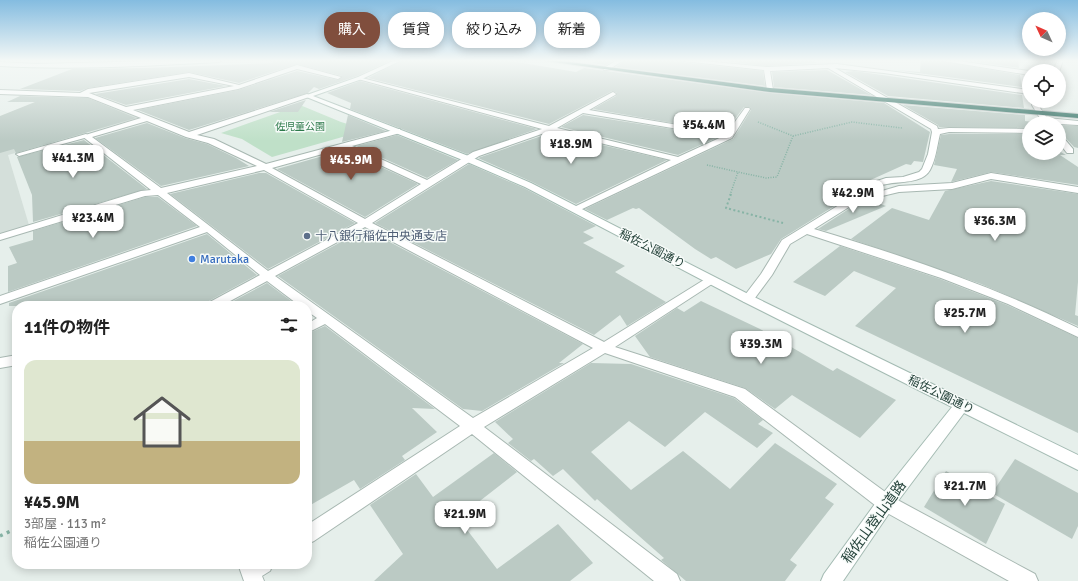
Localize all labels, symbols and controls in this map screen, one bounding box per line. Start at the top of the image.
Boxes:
chip: 購入 [324,12,380,48]
chip: 賃貸 [388,12,444,48]
chip: 絞り込み [452,12,536,48]
chip: 新着 [544,12,600,48]
north arrow [1022,12,1066,56]
map controls [1022,12,1066,160]
button: locate [1022,64,1066,108]
pin: ¥54.4M [671,112,737,146]
button: layers [1022,116,1066,160]
text: ¥54.4M [683,117,725,133]
park label: 佐児童公園 [275,121,325,133]
pin: ¥18.9M [538,131,604,165]
text: ¥18.9M [550,136,592,152]
pin: ¥41.3M [40,145,106,179]
pin: ¥45.9M [318,147,384,181]
text: ¥41.3M [52,150,94,166]
text: ¥45.9M [330,152,372,168]
pin: ¥42.9M [820,180,886,214]
text: ¥42.9M [832,185,874,201]
pin: ¥23.4M [60,205,126,239]
pin: ¥36.3M [962,208,1028,242]
text: ¥23.4M [72,210,114,226]
text: ¥36.3M [974,213,1016,229]
street label: 稲佐公園通り [617,226,687,272]
place label: 十八銀行稲佐中央通支店 [315,229,447,244]
marker: 十八銀行稲佐中央通支店 [302,231,312,241]
place label: Marutaka [200,252,249,267]
marker: Marutaka [187,254,197,264]
pin: ¥25.7M [932,300,998,334]
text: ¥25.7M [944,305,986,321]
icon: filters [278,314,300,336]
text: 11件の物件 [24,317,110,338]
pin: ¥39.3M [728,331,794,365]
text: ¥39.3M [740,336,782,352]
street label: 稲佐公園通り [905,372,977,418]
icon: home [126,386,198,458]
pin: ¥21.7M [932,473,998,507]
street label: 稲佐山登山道路 [838,477,910,567]
text: ¥21.7M [944,478,986,494]
text: ¥45.9M [24,492,80,513]
pin: ¥21.9M [432,501,498,535]
text: ¥21.9M [444,506,486,522]
text: 3部屋 · 113 m² [24,516,106,532]
text: 稲佐公園通り [24,535,102,551]

